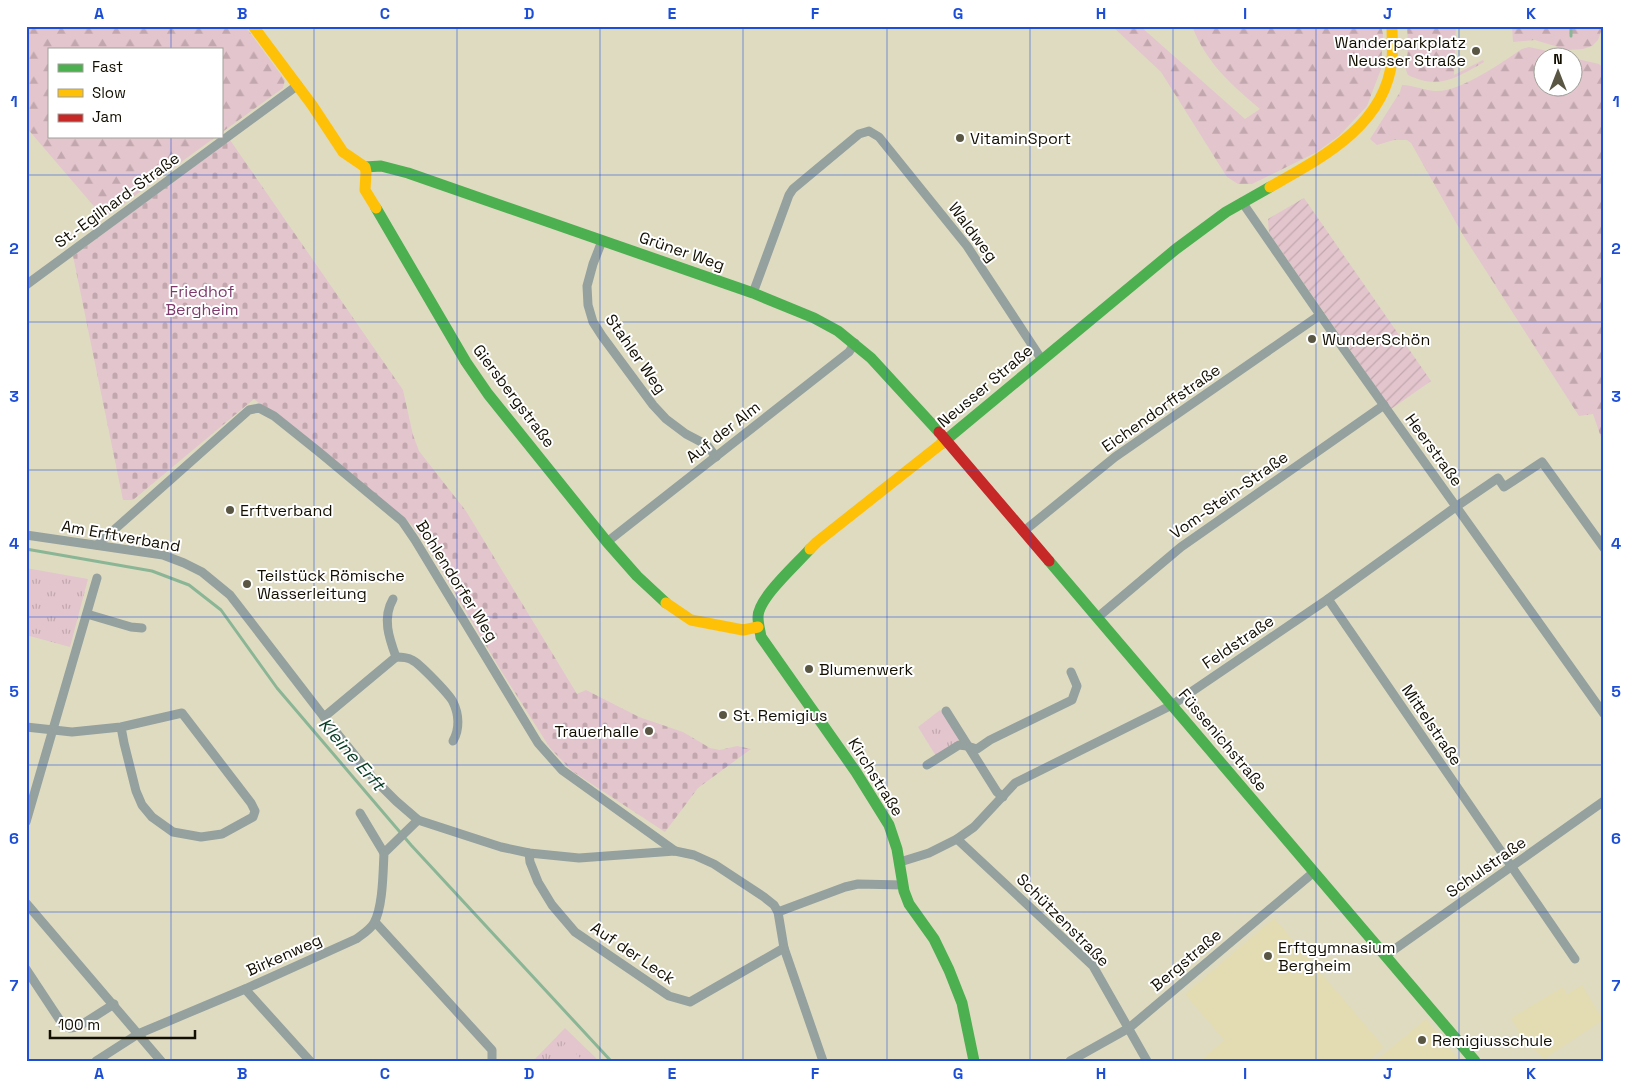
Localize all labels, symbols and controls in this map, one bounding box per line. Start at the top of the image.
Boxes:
text: A [94,3,104,24]
text: B [237,3,247,24]
text: C [380,3,390,24]
text: D [524,3,534,24]
text: E [668,3,677,24]
text: F [811,3,820,24]
text: G [953,3,963,24]
text: H [1096,3,1106,24]
text: I [1243,3,1247,24]
text: J [1383,3,1393,24]
text: K [1526,3,1536,24]
place label: Wanderparkplatz Neusser Straße [1335,32,1466,71]
marker: Wanderparkplatz Neusser Straße [1470,45,1482,57]
legend [48,48,222,138]
north arrow [1532,48,1582,98]
text: N [1553,50,1563,68]
text: Fast [92,57,123,76]
text: Slow [92,83,126,102]
text: 1 [10,91,18,112]
text: 1 [1612,91,1620,112]
text: Jam [92,107,122,126]
place label: VitaminSport [970,128,1071,149]
marker: VitaminSport [954,132,966,144]
street label: St.-Egilhard-Straße [50,148,184,252]
street label: Waldweg [944,198,1002,266]
street label: Grüner Weg [636,227,728,275]
text: 2 [9,238,19,259]
text: 2 [1611,238,1621,259]
park label: Friedhof Bergheim [165,281,239,320]
street label: Stahler Weg [601,310,671,398]
place label: WunderSchön [1322,329,1430,350]
marker: WunderSchön [1306,333,1318,345]
street label: Giersbergstraße [468,340,560,452]
street label: Neusser Straße [933,340,1037,432]
street label: Eichendorffstraße [1098,359,1224,457]
text: 3 [9,386,19,407]
text: 3 [1611,386,1621,407]
street label: Auf der Alm [682,396,764,468]
street label: Heerstraße [1400,409,1468,491]
street label: Vom-Stein-Straße [1166,446,1292,544]
place label: Erftverband [240,500,333,521]
marker: Erftverband [224,504,236,516]
street label: Am Erftverband [60,515,182,557]
street label: Bohlendorfer Weg [411,516,503,646]
text: 4 [9,533,19,554]
text: 4 [1611,533,1621,554]
place label: Teilstück Römische Wasserleitung [257,565,405,604]
marker: Teilstück Römische Wasserleitung [241,578,253,590]
street label: Feldstraße [1198,610,1278,674]
place label: Blumenwerk [819,659,913,680]
marker: Blumenwerk [803,663,815,675]
street label: Mittelstraße [1397,680,1467,770]
text: 5 [9,681,19,702]
text: 5 [1611,681,1621,702]
street label: Füssenichstraße [1174,684,1272,796]
place label: St. Remigius [733,705,827,726]
marker: St. Remigius [717,709,729,721]
water label: Kleine Erft [314,713,391,797]
place label: Trauerhalle [554,721,639,742]
marker: Trauerhalle [643,725,655,737]
street label: Kirchstraße [844,734,908,820]
text: 6 [9,828,19,849]
text: 6 [1611,828,1621,849]
street label: Schulstraße [1442,832,1530,902]
street label: Schützenstraße [1012,869,1114,971]
street label: Auf der Leck [587,917,680,989]
street label: Bergstraße [1146,924,1226,996]
street label: Birkenweg [243,929,325,981]
place label: Erftgymnasium Bergheim [1278,937,1396,976]
marker: Erftgymnasium Bergheim [1262,950,1274,962]
text: 7 [10,975,19,996]
text: 7 [1612,975,1621,996]
scale bar [50,1007,195,1039]
text: 100 m [58,1015,100,1034]
place label: Remigiusschule [1432,1030,1553,1051]
marker: Remigiusschule [1416,1034,1428,1046]
text: A [94,1063,104,1084]
text: B [237,1063,247,1084]
text: C [380,1063,390,1084]
text: D [524,1063,534,1084]
text: E [668,1063,677,1084]
text: F [811,1063,820,1084]
text: G [953,1063,963,1084]
text: H [1096,1063,1106,1084]
text: I [1243,1063,1247,1084]
text: J [1383,1063,1393,1084]
text: K [1526,1063,1536,1084]

